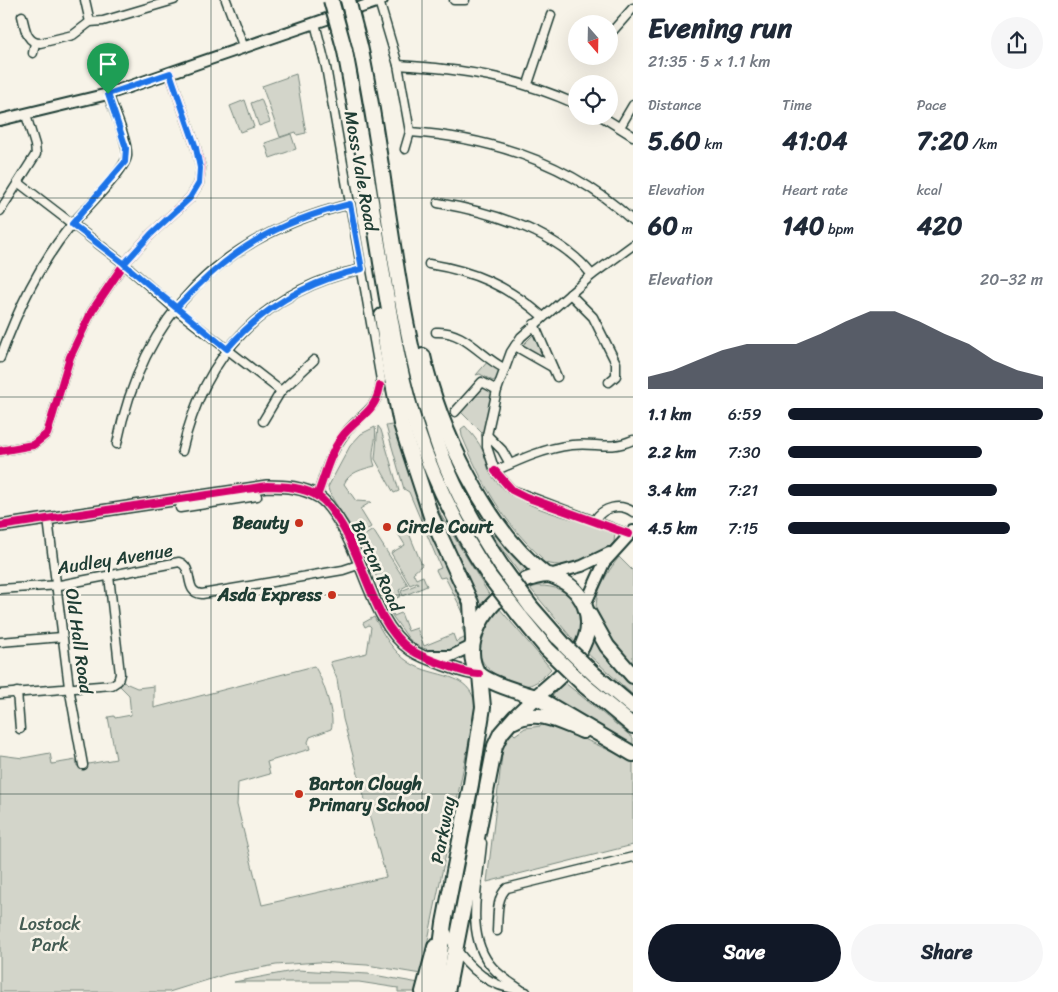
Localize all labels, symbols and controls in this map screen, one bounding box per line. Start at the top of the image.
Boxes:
text: Evening run [648,3,792,52]
north arrow [568,15,618,65]
map controls [568,15,618,125]
button: share [991,17,1043,69]
pin [87,43,129,94]
text: 21:35 · 5 × 1.1 km [648,47,771,76]
icon: arrive [94,50,122,78]
button: locate [568,75,618,125]
text: Distance [648,93,701,118]
text: Time [782,93,812,118]
text: Pace [917,93,946,118]
street label: Moss Vale Road [335,108,388,235]
text: 5.60 [648,118,701,163]
text: 41:04 [782,118,848,163]
text: 7:20 [917,118,969,163]
text: km [701,132,723,157]
text: /km [969,132,998,157]
text: Elevation [648,178,705,203]
text: Heart rate [782,178,848,203]
text: kcal [917,178,942,203]
text: 60 [648,203,678,248]
text: 140 [782,203,824,248]
text: 420 [917,203,963,248]
text: m [678,217,692,242]
text: bpm [824,217,854,242]
text: Elevation [648,265,713,294]
text: 20–32 m [980,265,1043,294]
text: 1.1 km [648,400,692,429]
text: 6:59 [728,400,762,429]
text: 2.2 km [648,438,696,467]
text: 7:30 [728,438,761,467]
text: 3.4 km [648,476,697,505]
text: 7:21 [728,476,758,505]
place label: Beauty [232,507,290,539]
place label: Circle Court [396,511,494,543]
text: 4.5 km [648,514,698,543]
text: 7:15 [728,514,759,543]
street label: Barton Road [342,515,413,618]
marker: Beauty [293,517,305,529]
marker: Circle Court [381,521,393,533]
street label: Audley Avenue [54,534,175,584]
place label: Asda Express [217,579,323,611]
street label: Old Hall Road [56,586,102,697]
marker: Asda Express [326,589,338,601]
place label: Barton Clough Primary School [309,768,431,821]
marker: Barton Clough Primary School [293,788,305,800]
street label: Parkway [421,793,465,866]
park label: Lostock Park [19,908,81,961]
button: Save [648,924,841,982]
button: Share [851,924,1043,982]

